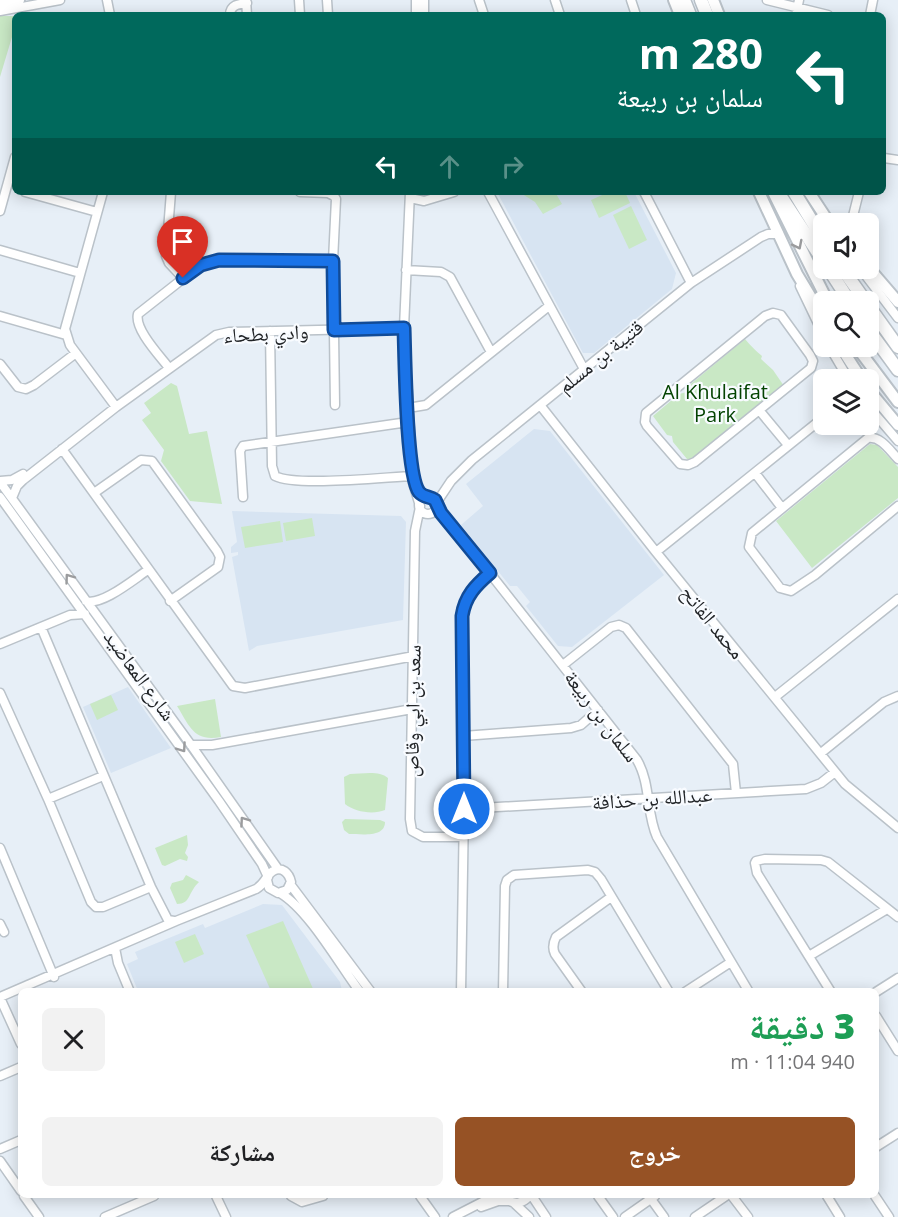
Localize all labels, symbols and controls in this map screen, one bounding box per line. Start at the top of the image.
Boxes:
text: 280 m [639,24,763,81]
icon: left [784,36,862,114]
text: سلمان بن ربيعة [617,78,763,115]
icon: left [370,150,403,183]
icon: ahead [433,150,466,183]
icon: right [496,150,529,183]
map controls [813,213,879,435]
button: sound [813,213,879,279]
pin [157,216,208,278]
icon: arrive [166,225,199,258]
one-way arrow [791,238,803,249]
button: search [813,291,879,357]
street label: قتيبة بن مسلم [551,313,649,400]
street label: وادي بطحاء [223,317,309,352]
button: layers [813,369,879,435]
park label: Al Khulaifat Park [662,378,768,428]
one-way arrow [66,573,77,584]
street label: محمد الفاتح [675,580,751,664]
street label: شارع المعاضيد [98,624,182,726]
street label: سعد بن ابي وقاص [397,645,430,778]
street label: سلمان بن ربيعة [559,665,645,767]
one-way arrow [175,742,186,753]
position arrow [432,777,496,841]
street label: عبدالله بن حذافة [591,780,713,816]
one-way arrow [240,817,251,828]
text: 3 دقيقة [749,1001,855,1050]
button: close [42,1008,105,1071]
text: 940 m · 11:04 [730,1048,855,1075]
button: مشاركة [42,1117,443,1186]
button: خروج [455,1117,855,1186]

